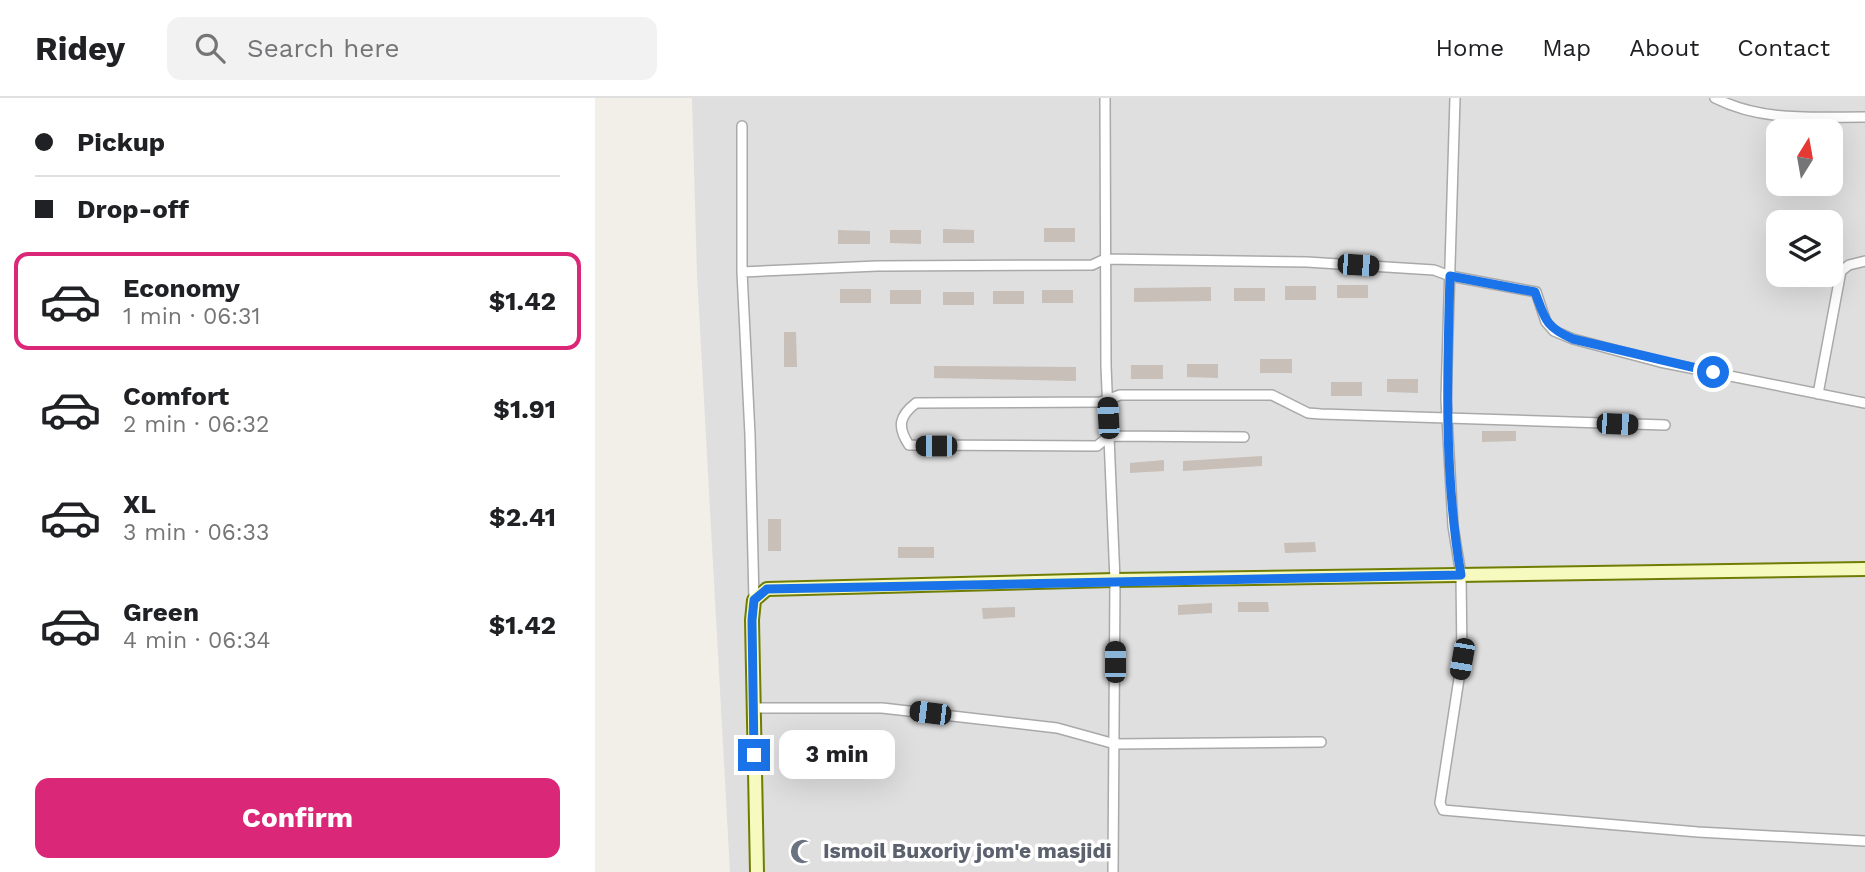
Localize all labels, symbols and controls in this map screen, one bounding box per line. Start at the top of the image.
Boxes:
search box [167,17,657,80]
text: Ridey [35,29,125,68]
icon: search [191,29,229,67]
text: Search here [247,33,399,63]
text: Home [1436,34,1504,62]
text: Map [1542,34,1591,62]
text: About [1629,34,1699,62]
text: Contact [1737,34,1830,62]
north arrow [1766,119,1843,196]
map controls [1766,119,1843,287]
text: Pickup [77,127,165,157]
text: Drop-off [77,194,189,224]
button: layers [1766,210,1843,287]
car [1337,253,1380,277]
icon: car [39,270,102,333]
text: Economy [123,273,240,303]
text: $1.42 [489,286,556,316]
text: 1 min · 06:31 [123,303,260,330]
route start [1697,356,1729,388]
icon: car [39,378,102,441]
text: Comfort [123,381,229,411]
text: $1.91 [493,394,556,424]
car [1097,396,1120,440]
text: 2 min · 06:32 [123,411,269,438]
car [1596,413,1639,435]
car [916,436,958,457]
icon: car [39,486,102,549]
text: XL [123,489,156,519]
text: $2.41 [489,502,556,532]
text: 3 min · 06:33 [123,519,269,546]
icon: car [39,594,102,657]
text: Green [123,597,199,627]
text: $1.42 [489,610,556,640]
text: 4 min · 06:34 [123,627,271,654]
car [1449,636,1476,682]
car [1105,641,1126,683]
car [908,700,953,726]
callout: 3 min [779,730,894,780]
route end [738,739,770,771]
text: 3 min [806,741,868,768]
button: Confirm [35,778,560,858]
mosque icon: Ismoil Buxoriy jom'e masjidi [789,837,817,865]
place label: Ismoil Buxoriy jom'e masjidi [823,838,1112,863]

